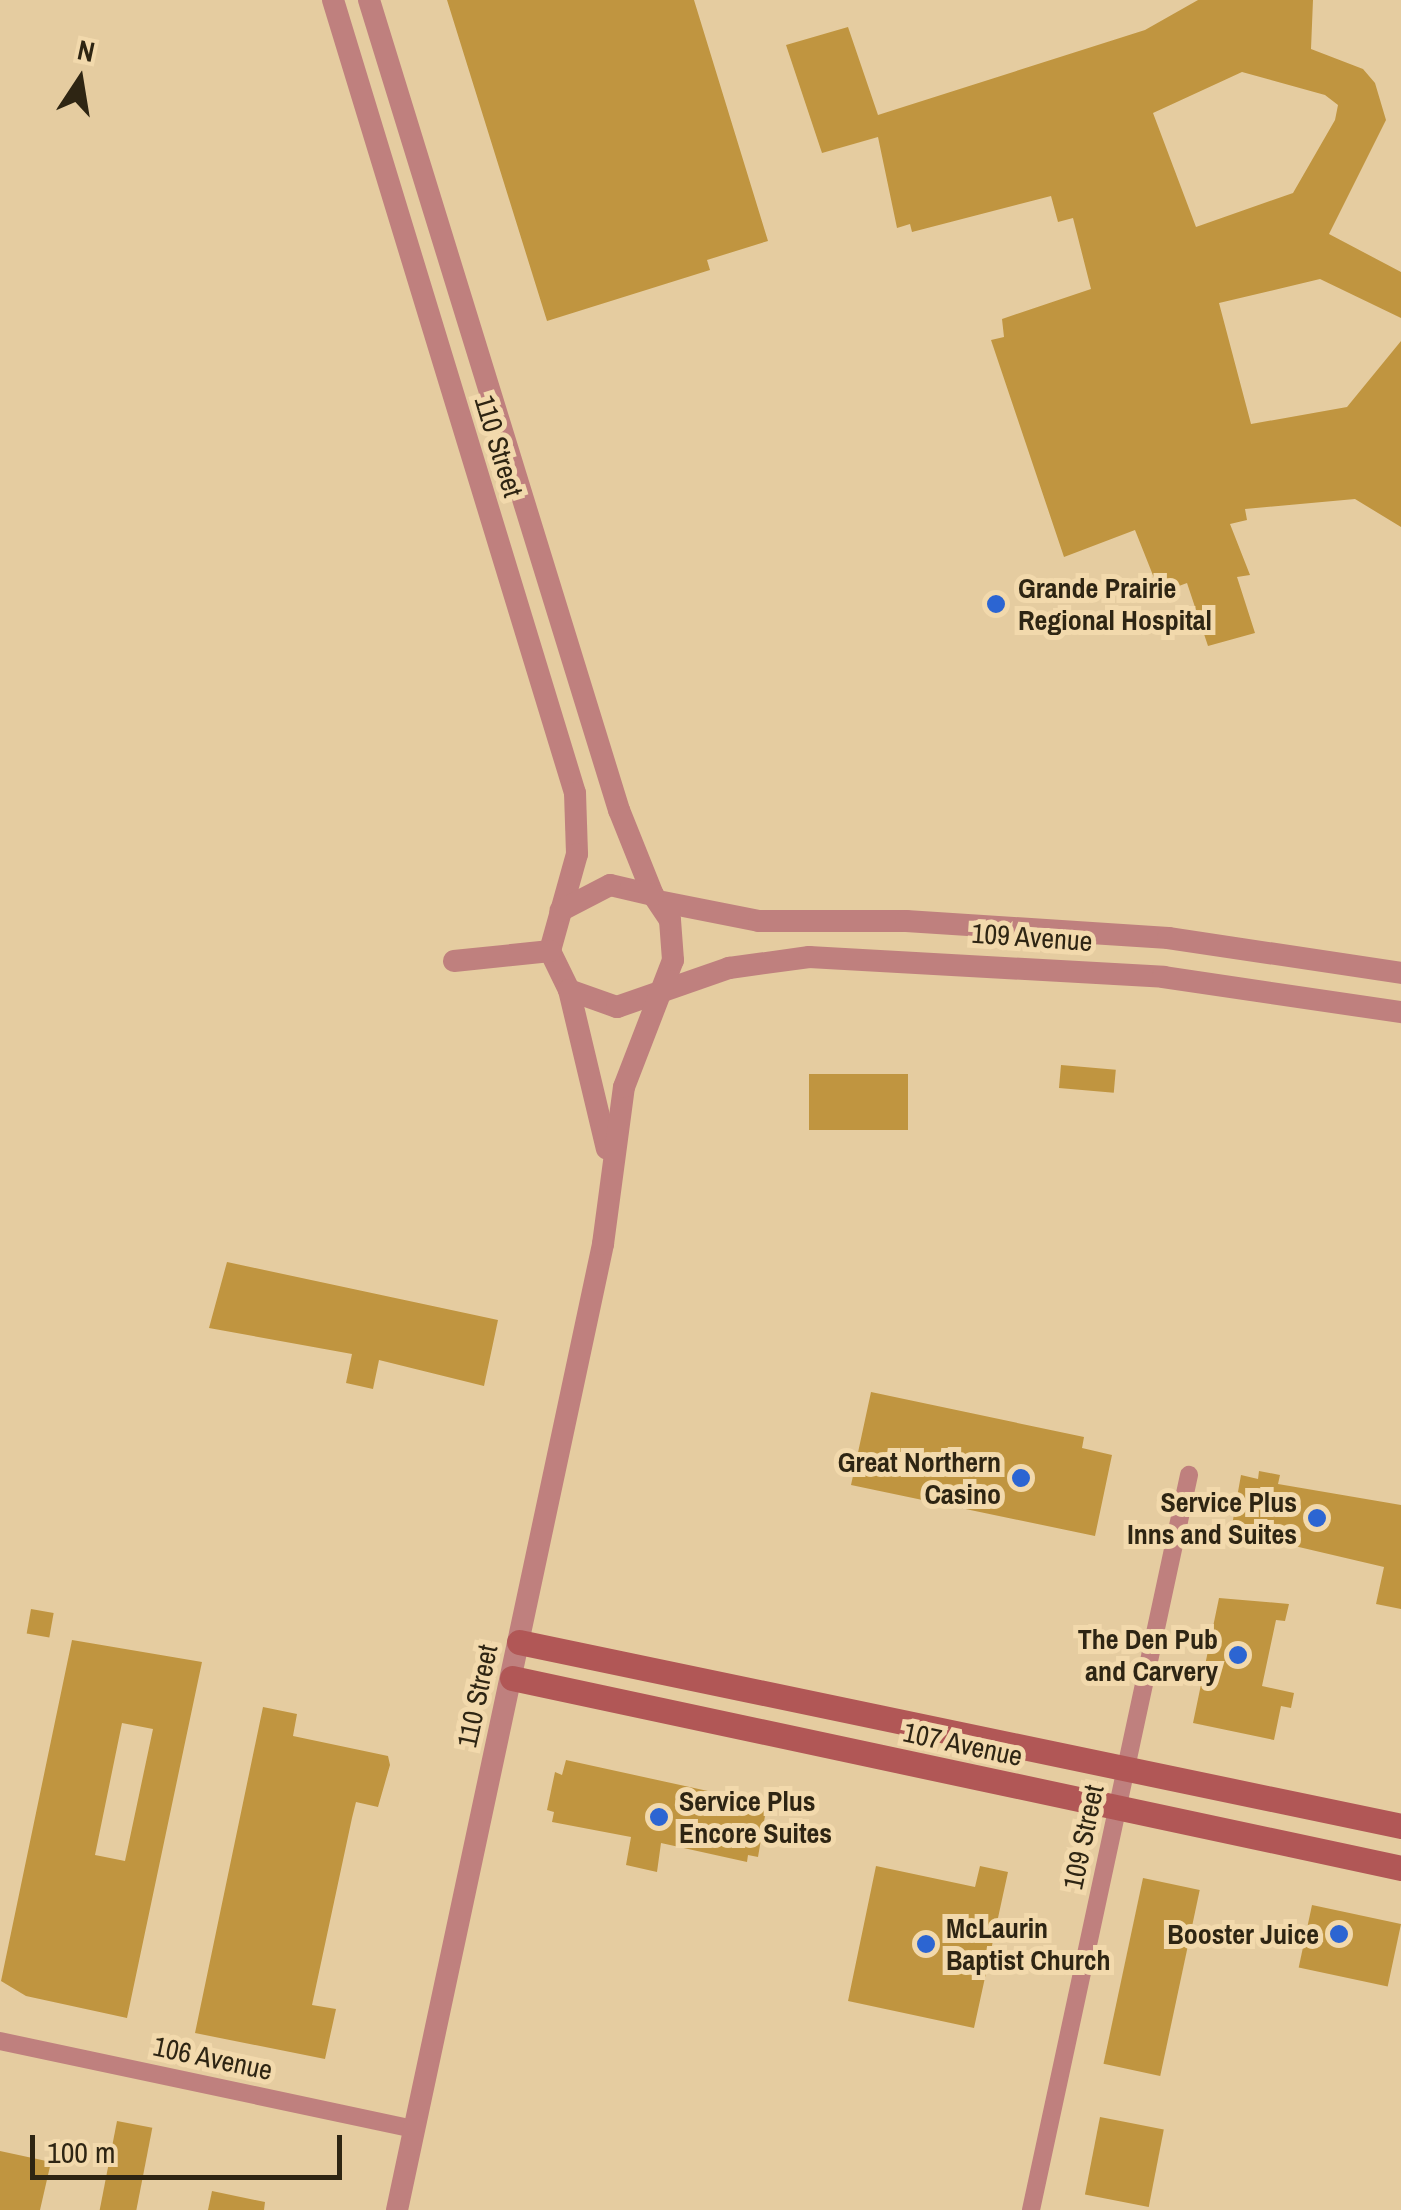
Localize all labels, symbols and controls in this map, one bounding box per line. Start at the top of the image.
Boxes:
north arrow [30,30,130,130]
text: N [74,30,98,71]
street label: 110 Street [468,391,530,501]
place label: Grande Prairie Regional Hospital [1018,571,1212,637]
marker: Grande Prairie Regional Hospital [983,591,1009,617]
street label: 109 Avenue [970,916,1094,958]
place label: Great Northern Casino [838,1445,1001,1511]
marker: Great Northern Casino [1010,1467,1032,1489]
place label: Service Plus Inns and Suites [1127,1485,1297,1551]
marker: Service Plus Inns and Suites [1306,1507,1328,1529]
place label: The Den Pub and Carvery [1078,1622,1218,1688]
street label: 110 Street [450,1642,504,1750]
marker: The Den Pub and Carvery [1227,1644,1249,1666]
street label: 107 Avenue [900,1715,1026,1773]
street label: 109 Street [1056,1782,1110,1892]
place label: Service Plus Encore Suites [679,1784,832,1850]
marker: Service Plus Encore Suites [648,1806,670,1828]
place label: McLaurin Baptist Church [946,1911,1111,1977]
place label: Booster Juice [1167,1917,1319,1951]
marker: Booster Juice [1328,1923,1350,1945]
marker: McLaurin Baptist Church [915,1933,937,1955]
street label: 106 Avenue [150,2029,276,2087]
scale bar [35,2115,348,2177]
text: 100 m [47,2132,115,2172]

